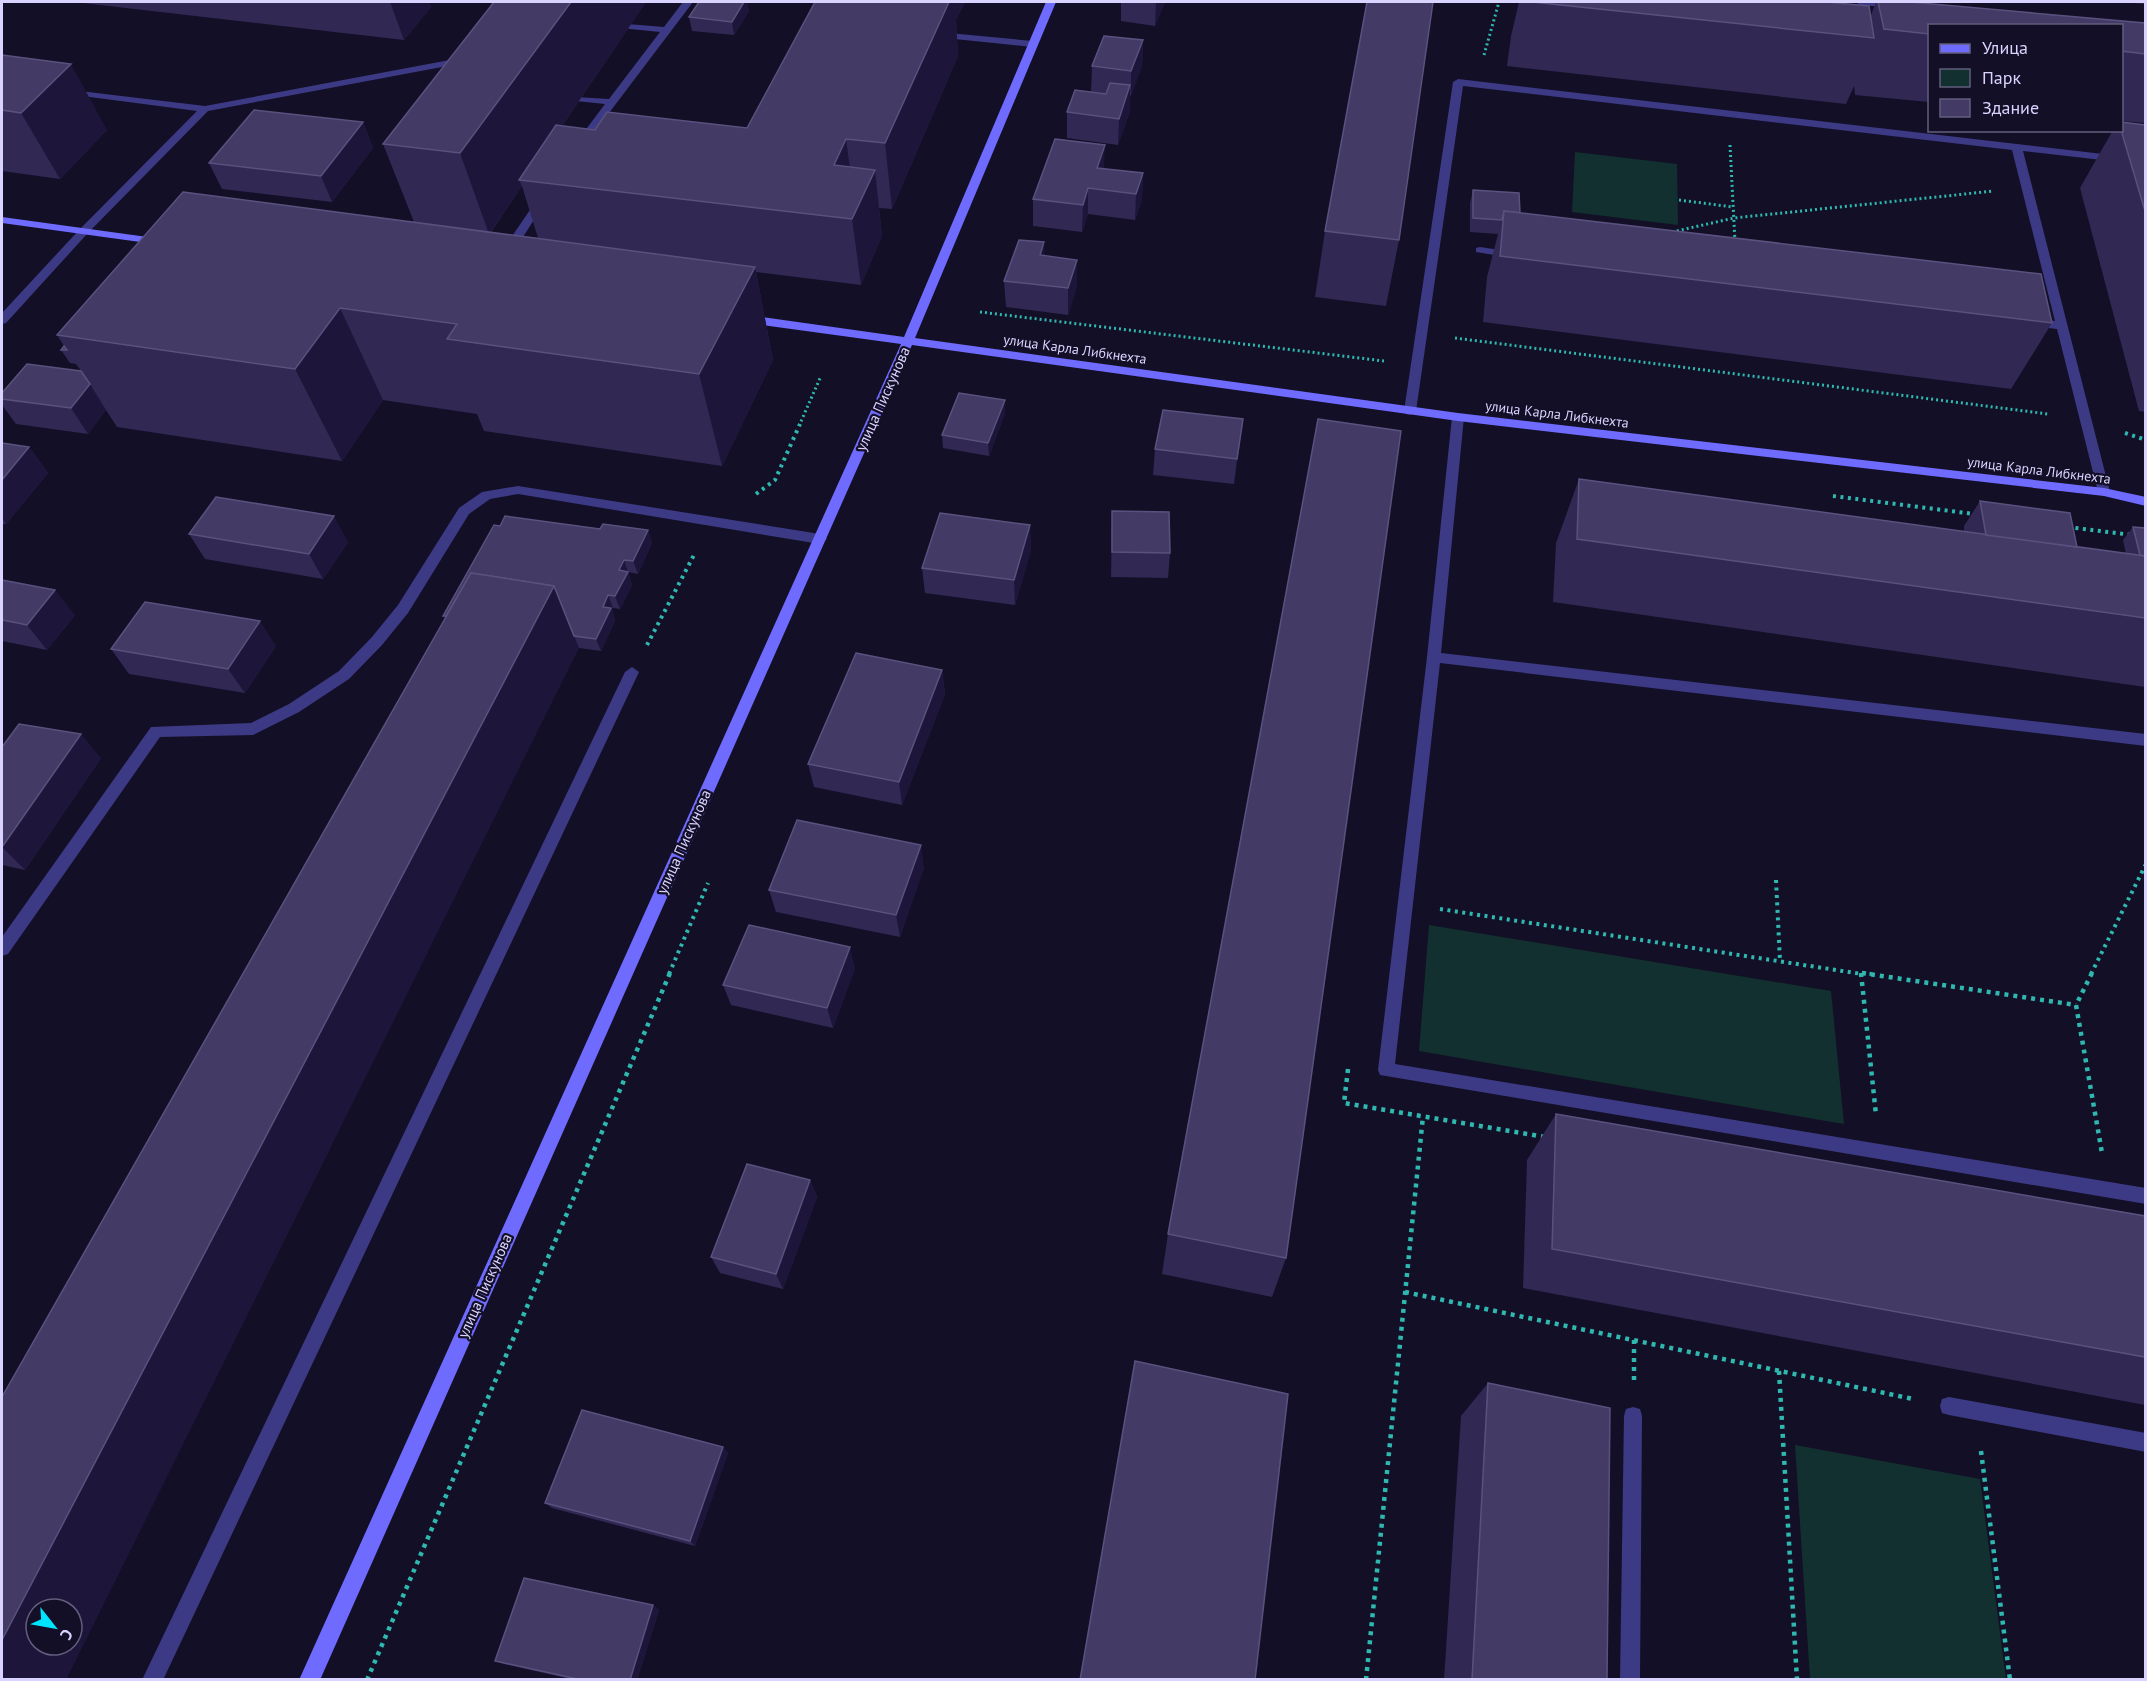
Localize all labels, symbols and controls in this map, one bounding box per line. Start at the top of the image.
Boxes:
legend [1928,24,2123,132]
text: Улица [1982,36,2028,59]
text: Парк [1982,66,2022,89]
text: Здание [1982,96,2039,119]
street label: улица Карла Либкнехта [1002,330,1148,368]
street label: улица Пискунова [851,344,914,454]
street label: улица Карла Либкнехта [1484,396,1630,432]
street label: улица Карла Либкнехта [1966,452,2112,488]
street label: улица Пискунова [652,787,715,897]
street label: улица Пискунова [453,1231,516,1341]
north arrow [24,1597,84,1657]
text: С [56,1626,78,1644]

